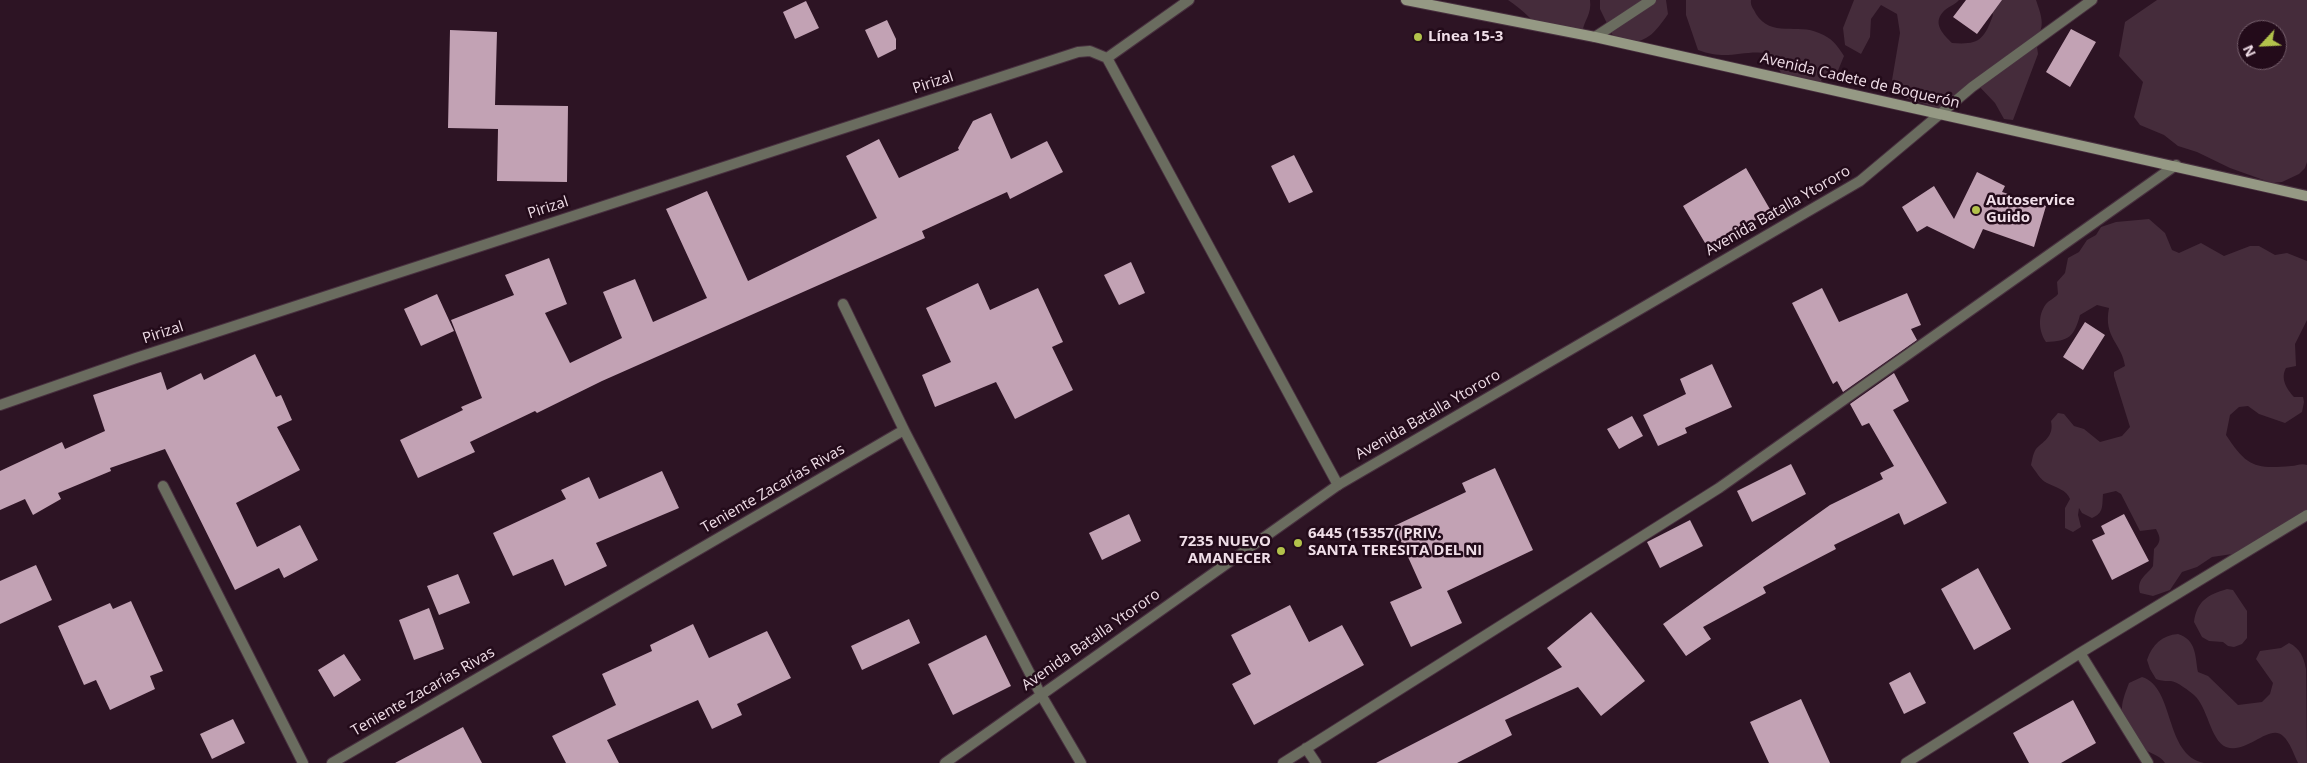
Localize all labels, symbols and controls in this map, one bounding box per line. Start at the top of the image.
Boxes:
north arrow [2237,20,2287,70]
place label: Línea 15-3 [1428,28,1503,46]
marker: Línea 15-3 [1412,31,1424,43]
text: N [2238,42,2260,60]
street label: Avenida Cadete de Boquerón [1758,49,1962,113]
street label: Pirizal [910,68,956,98]
street label: Avenida Batalla Ytororo [1702,162,1854,260]
place label: Autoservice Guido [1986,192,2075,227]
street label: Pirizal [525,193,571,223]
marker: Autoservice Guido [1970,204,1982,216]
street label: Pirizal [140,318,186,348]
street label: Avenida Batalla Ytororo [1352,366,1504,464]
street label: Teniente Zacarías Rivas [698,441,848,537]
place label: 6445 (15357( PRIV. SANTA TERESITA DEL NI [1308,525,1482,560]
place label: 7235 NUEVO AMANECER [1179,533,1271,568]
marker: 6445 (15357( PRIV. SANTA TERESITA DEL NI [1292,537,1304,549]
marker: 7235 NUEVO AMANECER [1275,545,1287,557]
street label: Avenida Batalla Ytororo [1019,585,1163,695]
street label: Teniente Zacarías Rivas [348,644,498,740]

